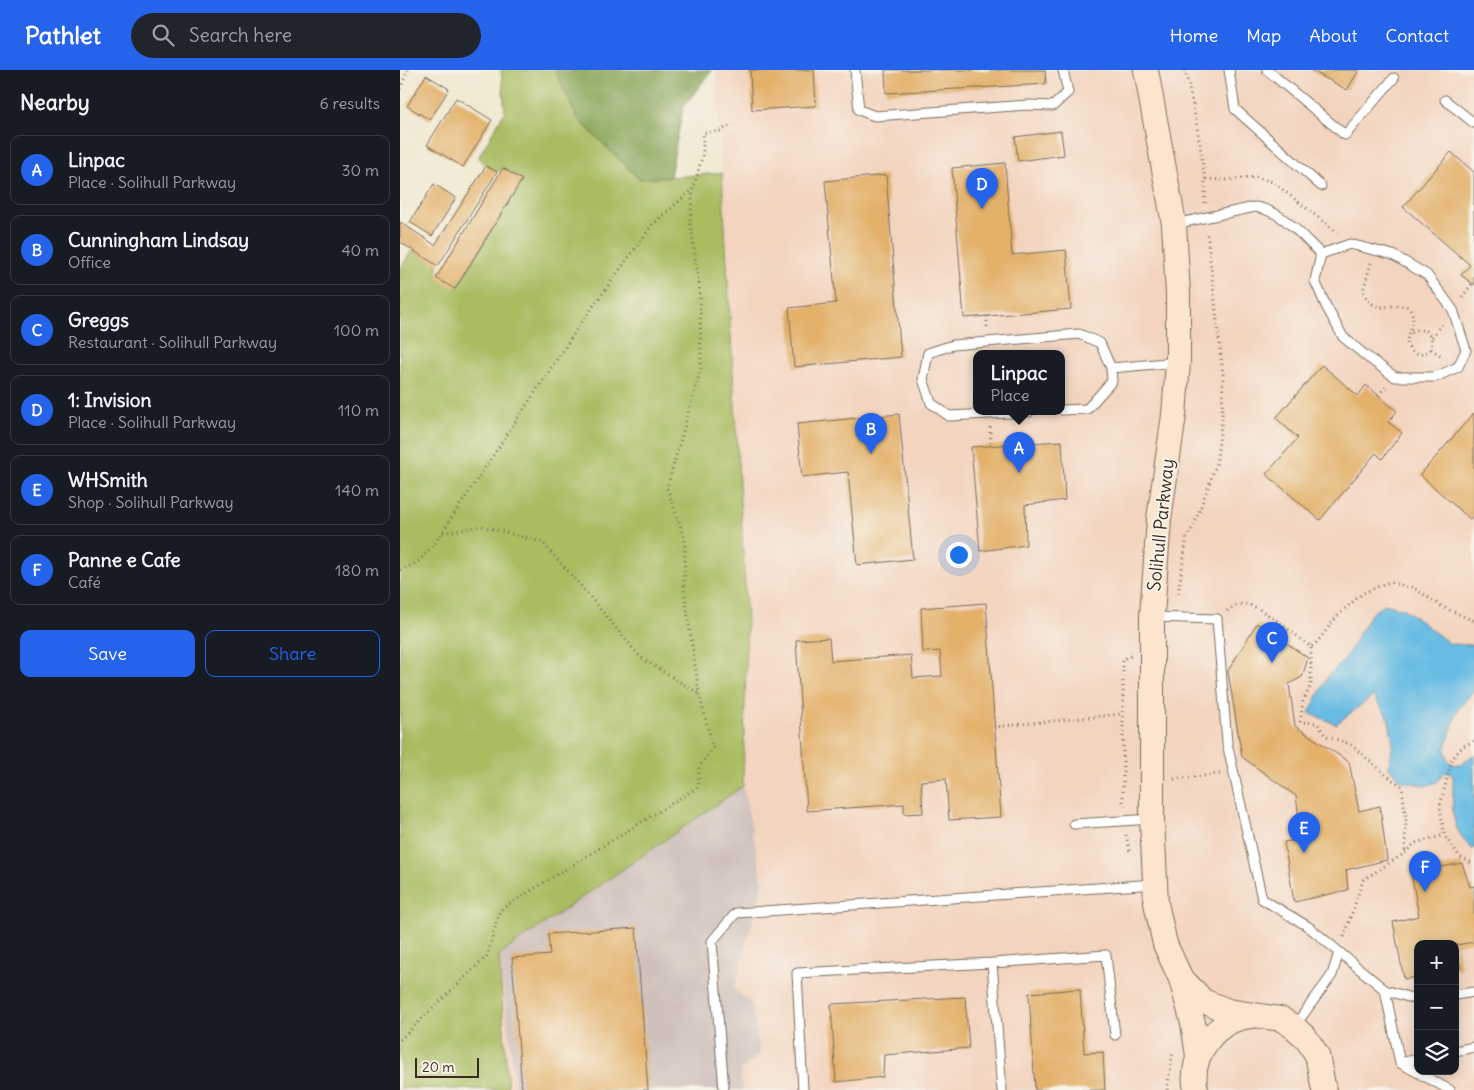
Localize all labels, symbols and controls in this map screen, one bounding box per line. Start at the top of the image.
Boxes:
search box [131,13,481,58]
text: Pathlet [25,20,101,50]
icon: search [149,21,177,49]
text: Search here [189,23,292,47]
text: Home [1170,24,1218,47]
text: Map [1246,24,1281,47]
text: About [1309,24,1357,47]
text: Contact [1385,24,1449,47]
text: Nearby [20,89,90,116]
text: 6 results [319,93,380,113]
text: Linpac [68,148,125,172]
text: A [32,160,42,180]
text: 30 m [342,160,379,180]
pin: D [966,168,998,209]
text: Place · Solihull Parkway [68,172,236,192]
text: Cunningham Lindsay [68,228,249,252]
text: B [32,240,42,260]
text: 40 m [341,240,379,260]
text: Office [68,252,111,272]
text: Greggs [68,308,129,332]
text: C [32,320,42,340]
text: 100 m [334,320,379,340]
text: Restaurant · Solihull Parkway [68,332,277,352]
popup [973,350,1065,415]
text: Linpac [991,361,1047,385]
text: Place [991,385,1029,405]
text: 1: Invision [68,388,151,412]
text: D [31,400,43,420]
text: 110 m [338,400,379,420]
text: Place · Solihull Parkway [68,412,236,432]
pin: B [855,413,887,454]
pin: A [1003,432,1035,473]
street label: Solihull Parkway [1142,458,1179,592]
text: WHSmith [68,468,148,492]
text: E [32,480,42,500]
text: 140 m [335,480,379,500]
text: Shop · Solihull Parkway [68,492,234,512]
your location [946,542,972,568]
text: Panne e Cafe [68,548,181,572]
text: F [32,560,42,580]
text: 180 m [335,560,379,580]
text: Café [68,572,101,592]
pin: C [1256,622,1288,663]
button: Save [20,630,195,677]
button: Share [205,630,380,677]
pin: E [1288,812,1320,853]
pin: F [1409,851,1441,892]
map controls [1414,940,1459,1075]
button: + [1414,940,1459,985]
button: − [1414,985,1459,1030]
button: layers [1414,1030,1459,1075]
scale bar [415,1055,479,1078]
text: 20 m [422,1058,455,1076]

